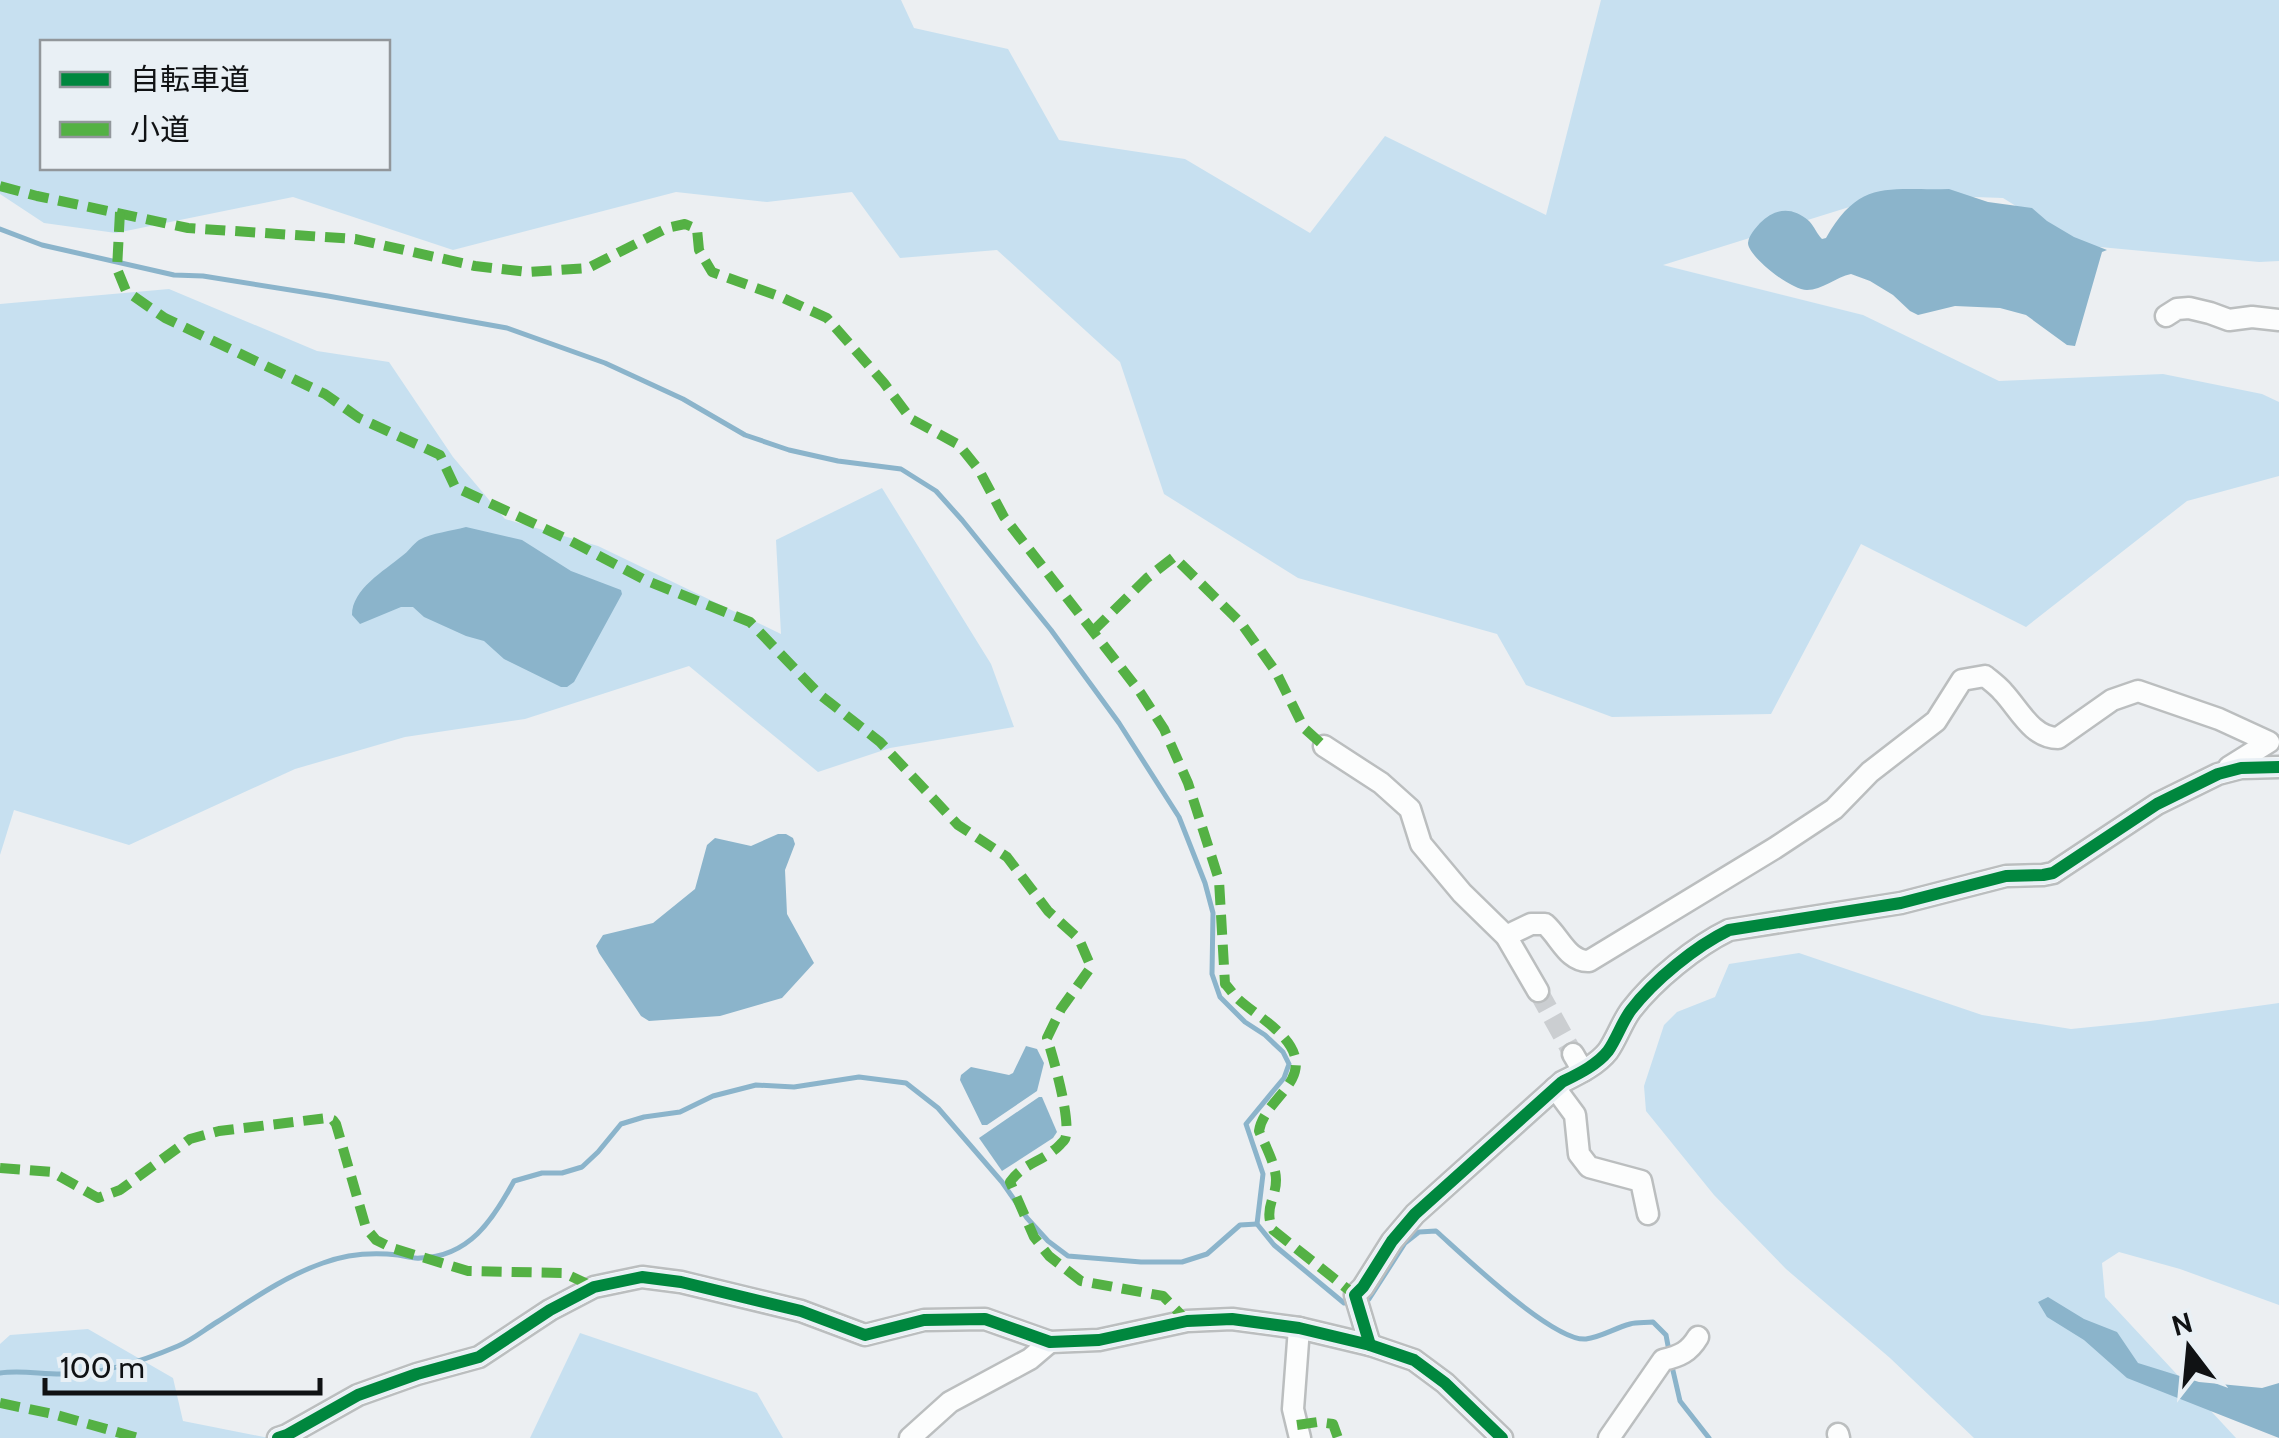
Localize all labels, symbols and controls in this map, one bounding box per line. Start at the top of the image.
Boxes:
legend [40,40,390,170]
text: 自転車道 [130,61,250,98]
text: 小道 [130,111,190,148]
north arrow [2139,1298,2239,1398]
text: N [2168,1305,2196,1343]
scale bar [45,1333,320,1395]
text: 100 m [60,1349,145,1386]

